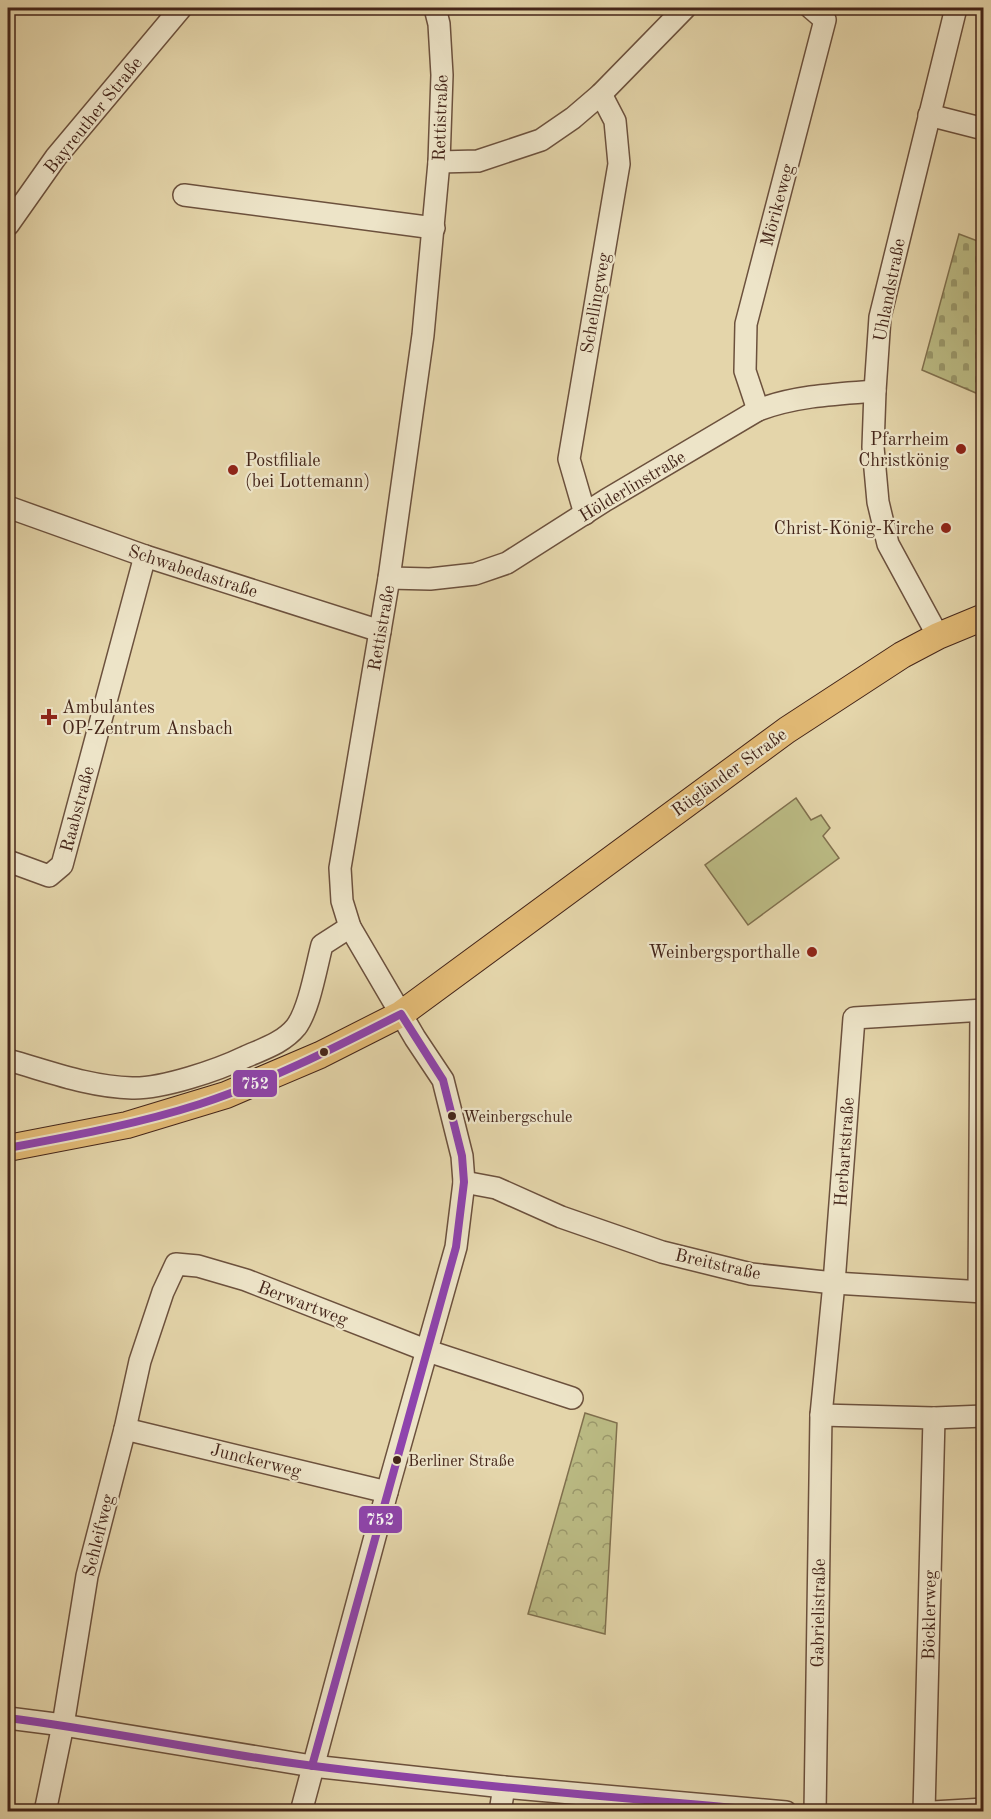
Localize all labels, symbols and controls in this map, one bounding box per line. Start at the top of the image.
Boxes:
street label: Bayreuther Straße [41,54,146,177]
street label: Rettistraße [430,74,452,162]
street label: Mörikeweg [758,162,798,249]
street label: Uhlandstraße [871,237,909,343]
street label: Schellingweg [578,251,614,355]
place label: Pfarrheim Christkönig [858,431,949,470]
marker: Pfarrheim Christkönig [954,442,968,456]
street label: Hölderlinstraße [576,448,689,526]
place label: Postfiliale (bei Lottemann) [245,452,370,491]
marker: Postfiliale (bei Lottemann) [226,463,240,477]
place label: Christ-König-Kirche [774,520,934,538]
marker: Christ-König-Kirche [939,521,953,535]
street label: Schwabedastraße [126,543,260,601]
street label: Rettistraße [366,584,398,672]
place label: Ambulantes OP-Zentrum Ansbach [62,699,233,738]
marker: Ambulantes OP-Zentrum Ansbach [40,708,58,726]
street label: Rügländer Straße [669,725,790,820]
street label: Raabstraße [58,764,98,854]
place label: Weinbergsporthalle [649,944,800,962]
marker: Weinbergsporthalle [805,945,819,959]
unlabelled marker [318,1046,330,1058]
line badge: 752 [232,1069,278,1098]
text: 752 [241,1077,269,1093]
street label: Herbartstraße [832,1097,858,1207]
marker: Weinbergschule [446,1110,458,1122]
place label: Weinbergschule [463,1110,572,1126]
street label: Breitstraße [673,1246,762,1284]
street label: Berwartweg [255,1278,351,1329]
street label: Junckerweg [208,1441,303,1481]
marker: Berliner Straße [391,1454,403,1466]
place label: Berliner Straße [408,1454,514,1470]
street label: Schleifweg [80,1492,118,1578]
line badge: 752 [358,1505,403,1534]
text: 752 [366,1513,394,1529]
street label: Gabrielistraße [809,1558,829,1668]
street label: Böcklerweg [920,1570,940,1660]

